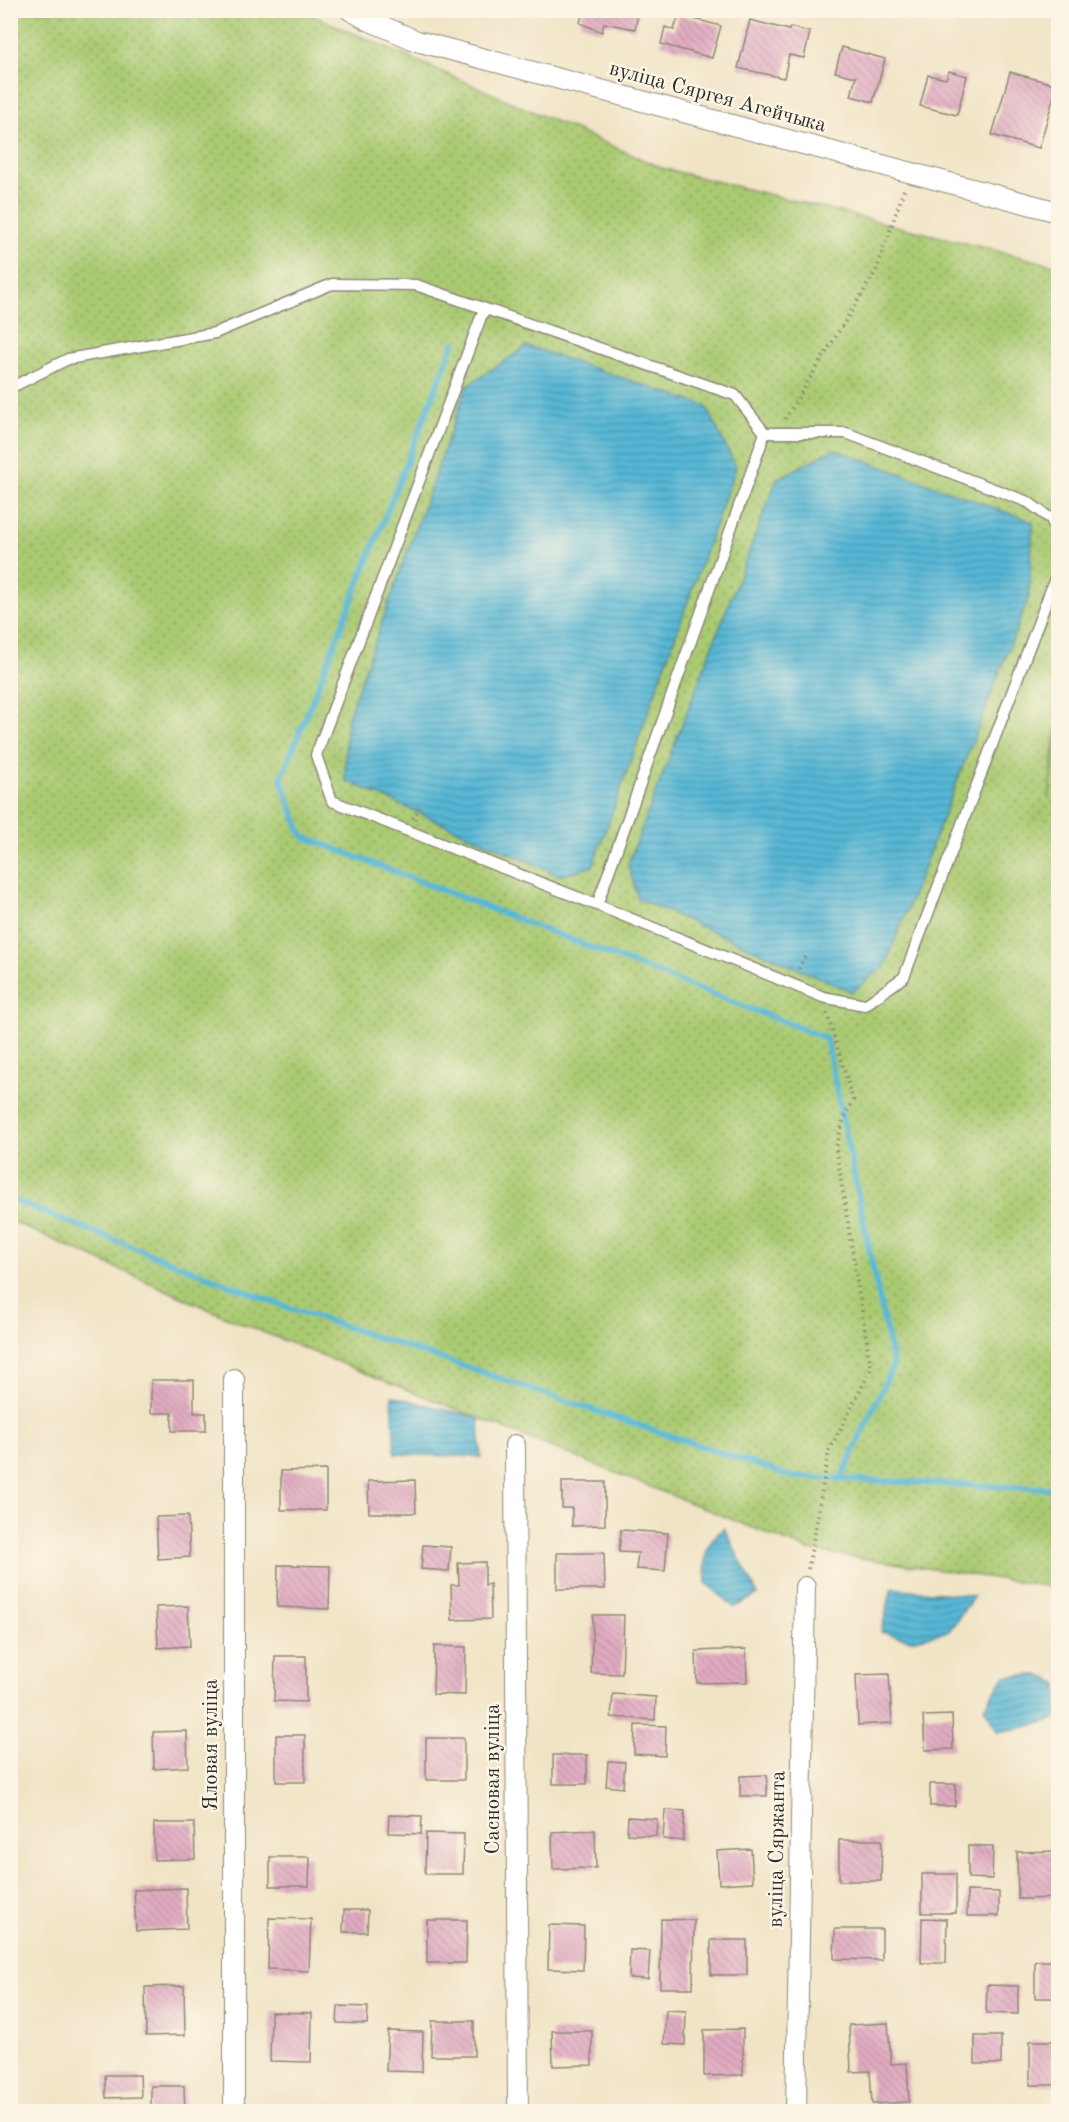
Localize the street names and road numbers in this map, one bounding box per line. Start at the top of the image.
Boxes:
street label: вуліца Сяргея Агейчыка [607,58,828,137]
street label: Яловая вуліца [201,1679,222,1811]
street label: Сасновая вуліца [483,1704,504,1854]
street label: вуліца Сяржанта [766,1770,789,1928]

